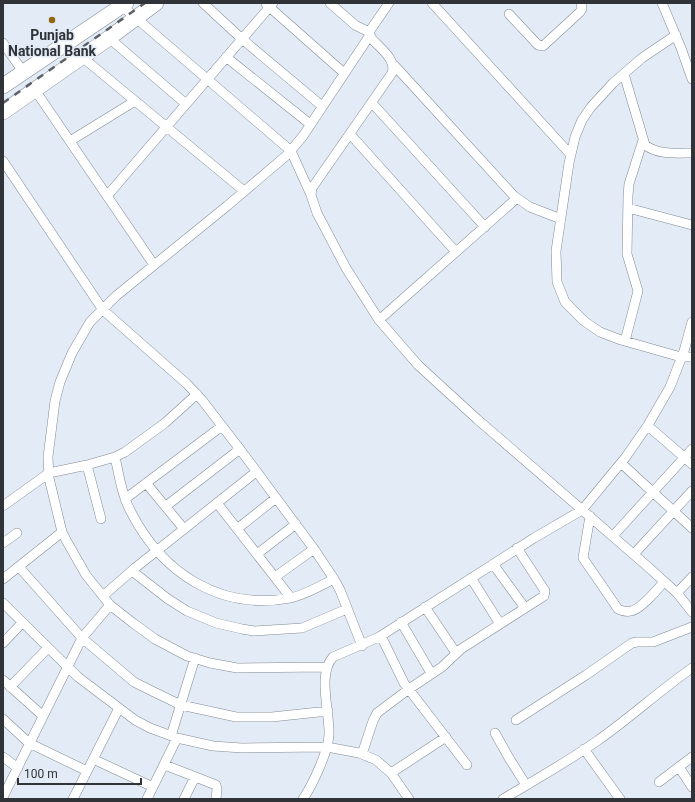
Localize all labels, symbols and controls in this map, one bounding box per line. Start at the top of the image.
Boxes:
marker: Punjab National Bank [47,15,57,25]
place label: Punjab National Bank [8,27,97,59]
scale bar [18,760,141,786]
text: 100 m [24,767,58,781]

